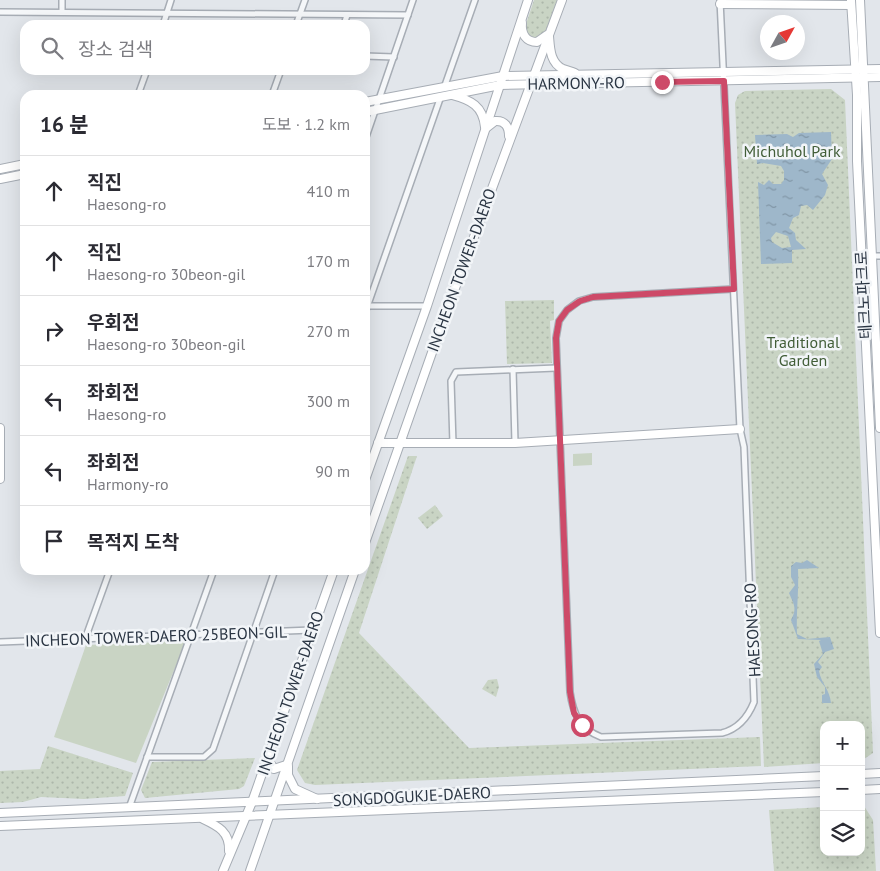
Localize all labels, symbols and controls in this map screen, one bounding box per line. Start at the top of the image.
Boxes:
north arrow [760,15,805,60]
search box [20,20,370,75]
icon: search [38,34,66,62]
text: 장소 검색 [78,37,153,61]
route end [651,71,674,94]
street label: HARMONY-RO [527,72,625,94]
text: 16 분 [40,111,88,138]
text: 도보 · 1.2 km [262,114,350,134]
park label: Michuhol Park [743,141,841,161]
text: 직진 [87,170,122,194]
icon: ahead [40,177,68,205]
text: 410 m [307,181,350,201]
street label: INCHEON TOWER-DAERO [422,186,500,354]
text: Haesong-ro [87,194,166,214]
text: 직진 [87,240,122,264]
icon: ahead [40,247,68,275]
street label: 테크노파크로 [851,250,875,340]
text: 170 m [307,251,350,271]
text: Haesong-ro 30beon-gil [87,264,245,284]
text: 우회전 [87,310,139,334]
icon: right [40,317,68,345]
text: 270 m [307,321,350,341]
park label: Traditional Garden [766,332,840,370]
text: Haesong-ro 30beon-gil [87,334,245,354]
text: 좌회전 [87,380,139,404]
icon: left [40,387,68,415]
text: 300 m [307,391,350,411]
text: Haesong-ro [87,404,166,424]
text: 좌회전 [87,450,139,474]
icon: left [40,457,68,485]
text: 90 m [315,461,350,481]
text: Harmony-ro [87,474,169,494]
icon: arrive [40,527,68,555]
text: 목적지 도착 [87,530,179,554]
street label: HAESONG-RO [740,582,764,678]
street label: INCHEON TOWER-DAERO [252,608,328,778]
street label: INCHEON TOWER-DAERO 25BEON-GIL [25,621,287,651]
route start [571,714,594,737]
map controls [820,721,865,856]
button: + [820,721,865,766]
button: − [820,766,865,811]
street label: SONGDOGUKJE-DAERO [333,782,492,810]
button: layers [820,811,865,856]

